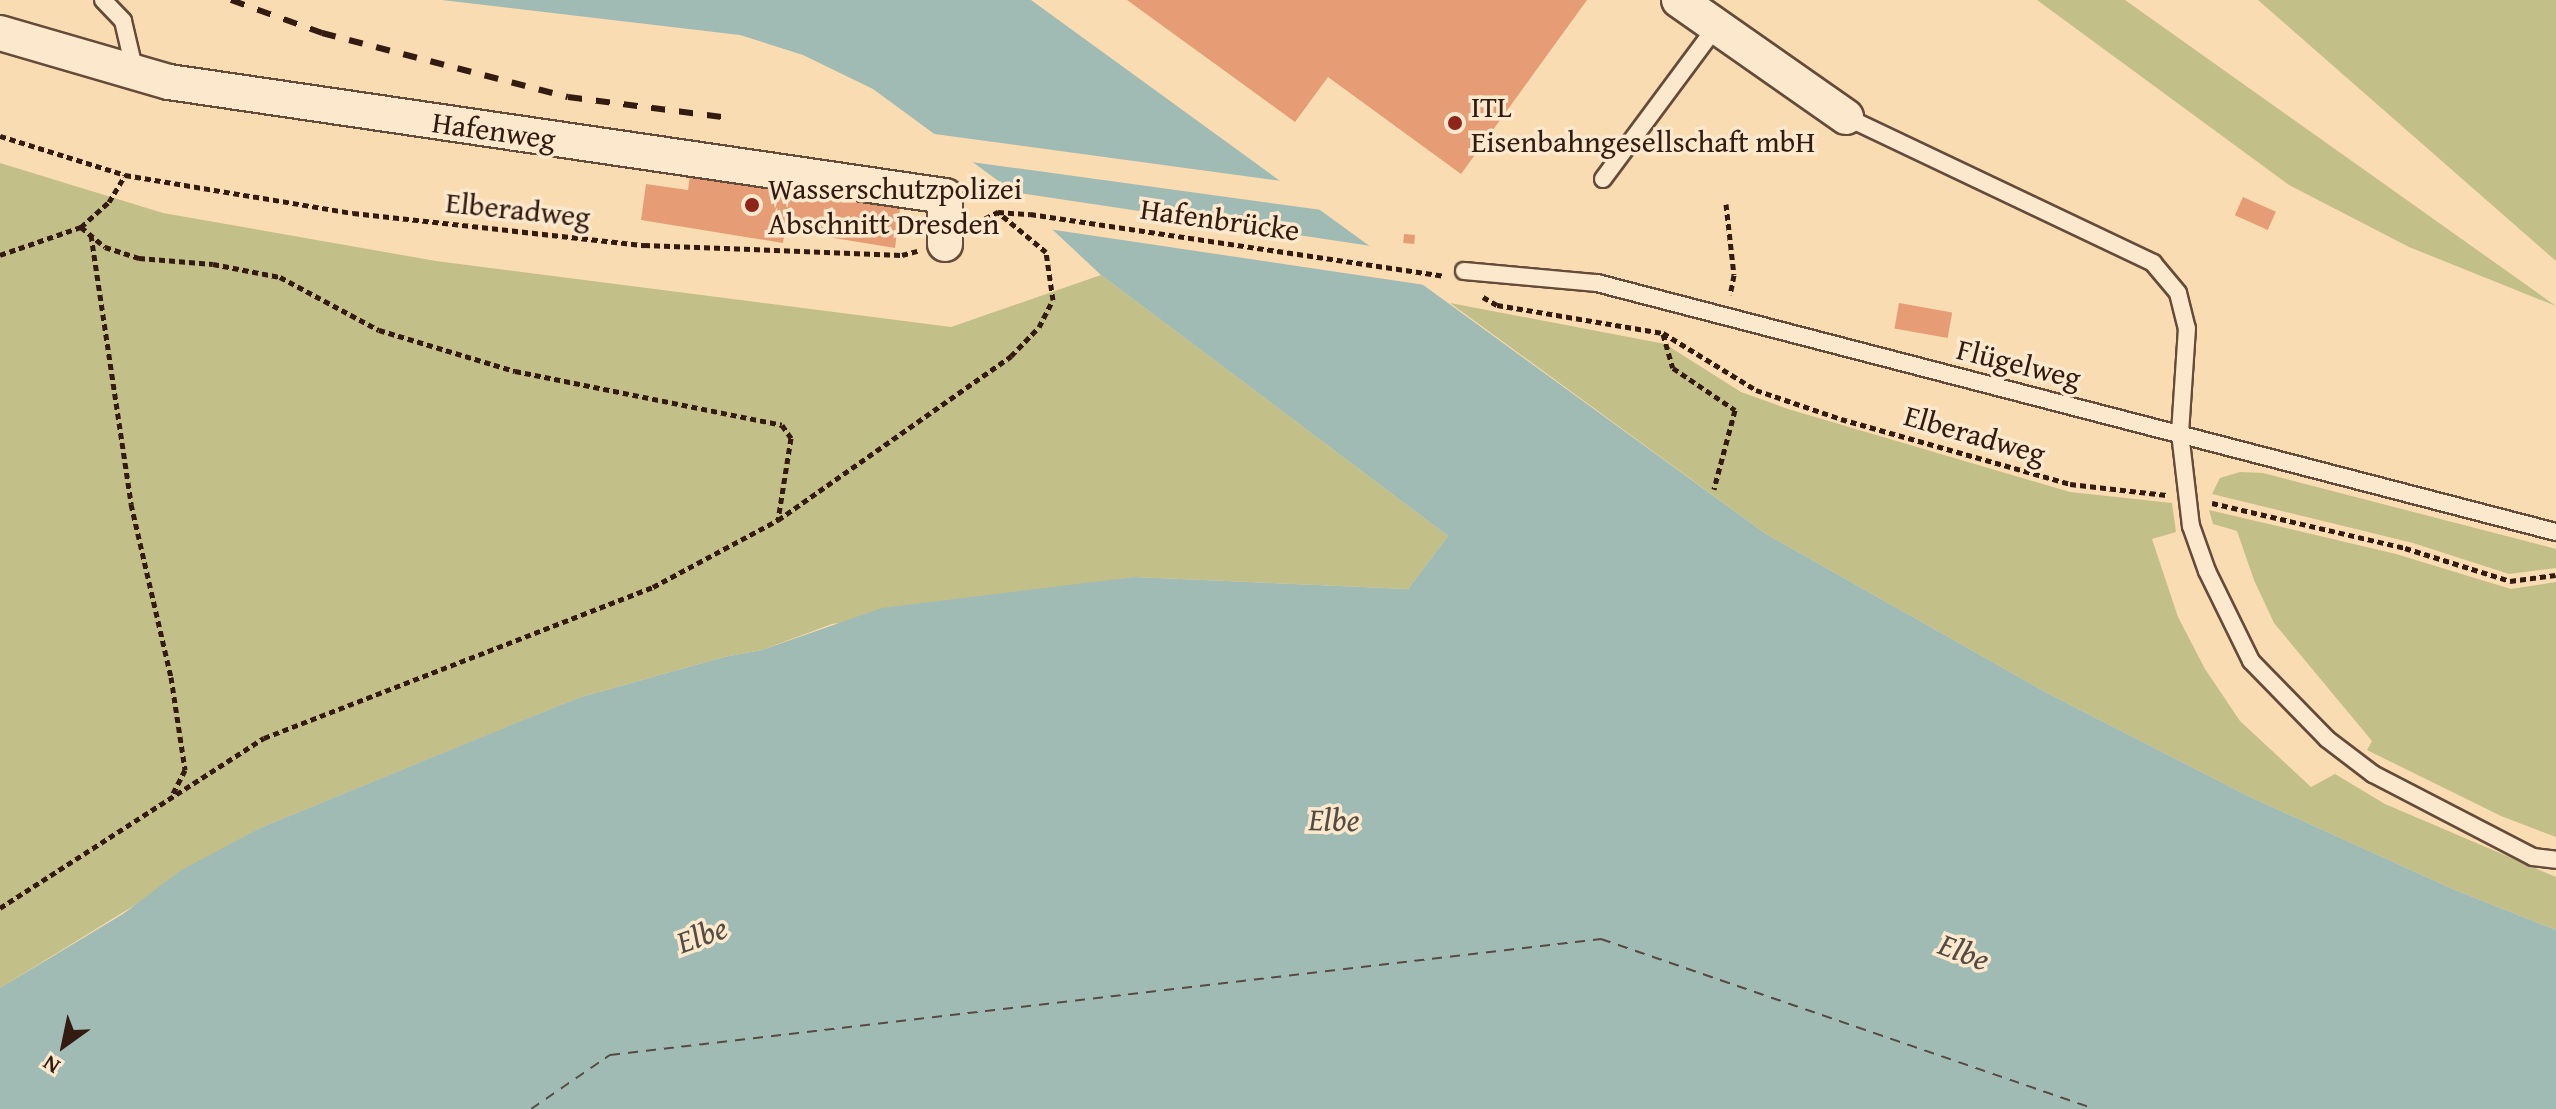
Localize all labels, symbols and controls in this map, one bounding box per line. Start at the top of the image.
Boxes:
place label: ITL Eisenbahngesellschaft mbH [1471,88,1815,158]
street label: Hafenweg [430,104,558,156]
marker: ITL Eisenbahngesellschaft mbH [1446,114,1464,132]
place label: Wasserschutzpolizei Abschnitt Dresden [768,170,1022,240]
street label: Elberadweg [444,184,592,234]
street label: Hafenbrücke [1138,190,1302,248]
marker: Wasserschutzpolizei Abschnitt Dresden [743,196,761,214]
street label: Flügelweg [1953,330,2085,396]
street label: Elberadweg [1900,397,2050,471]
water label: Elbe [1308,800,1360,840]
water label: Elbe [671,908,733,962]
water label: Elbe [1933,925,1995,979]
north arrow [24,1005,104,1085]
text: N [36,1048,66,1083]

